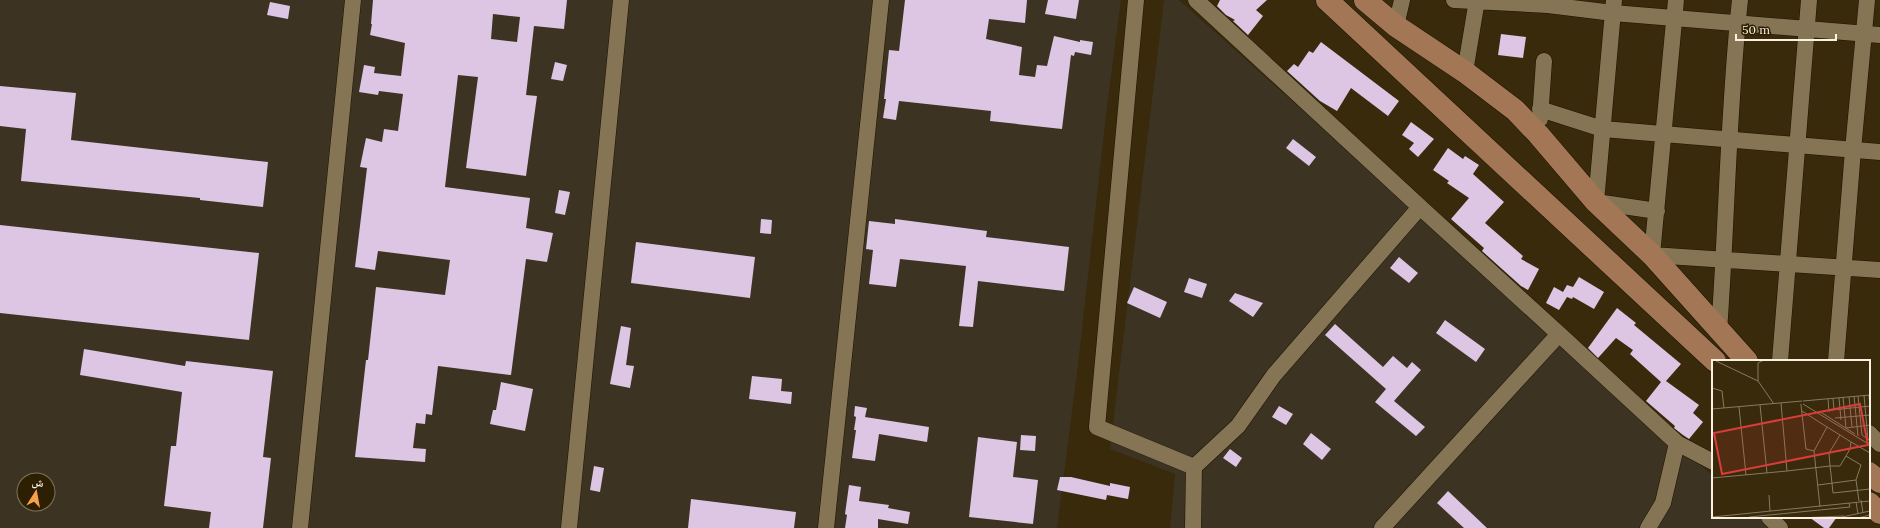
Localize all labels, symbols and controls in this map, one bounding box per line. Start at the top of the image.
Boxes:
scale bar [1736,16,1836,42]
text: 50 m [1742,22,1770,37]
inset map [1712,360,1870,518]
north arrow [16,472,56,512]
text: ش [31,474,45,491]

